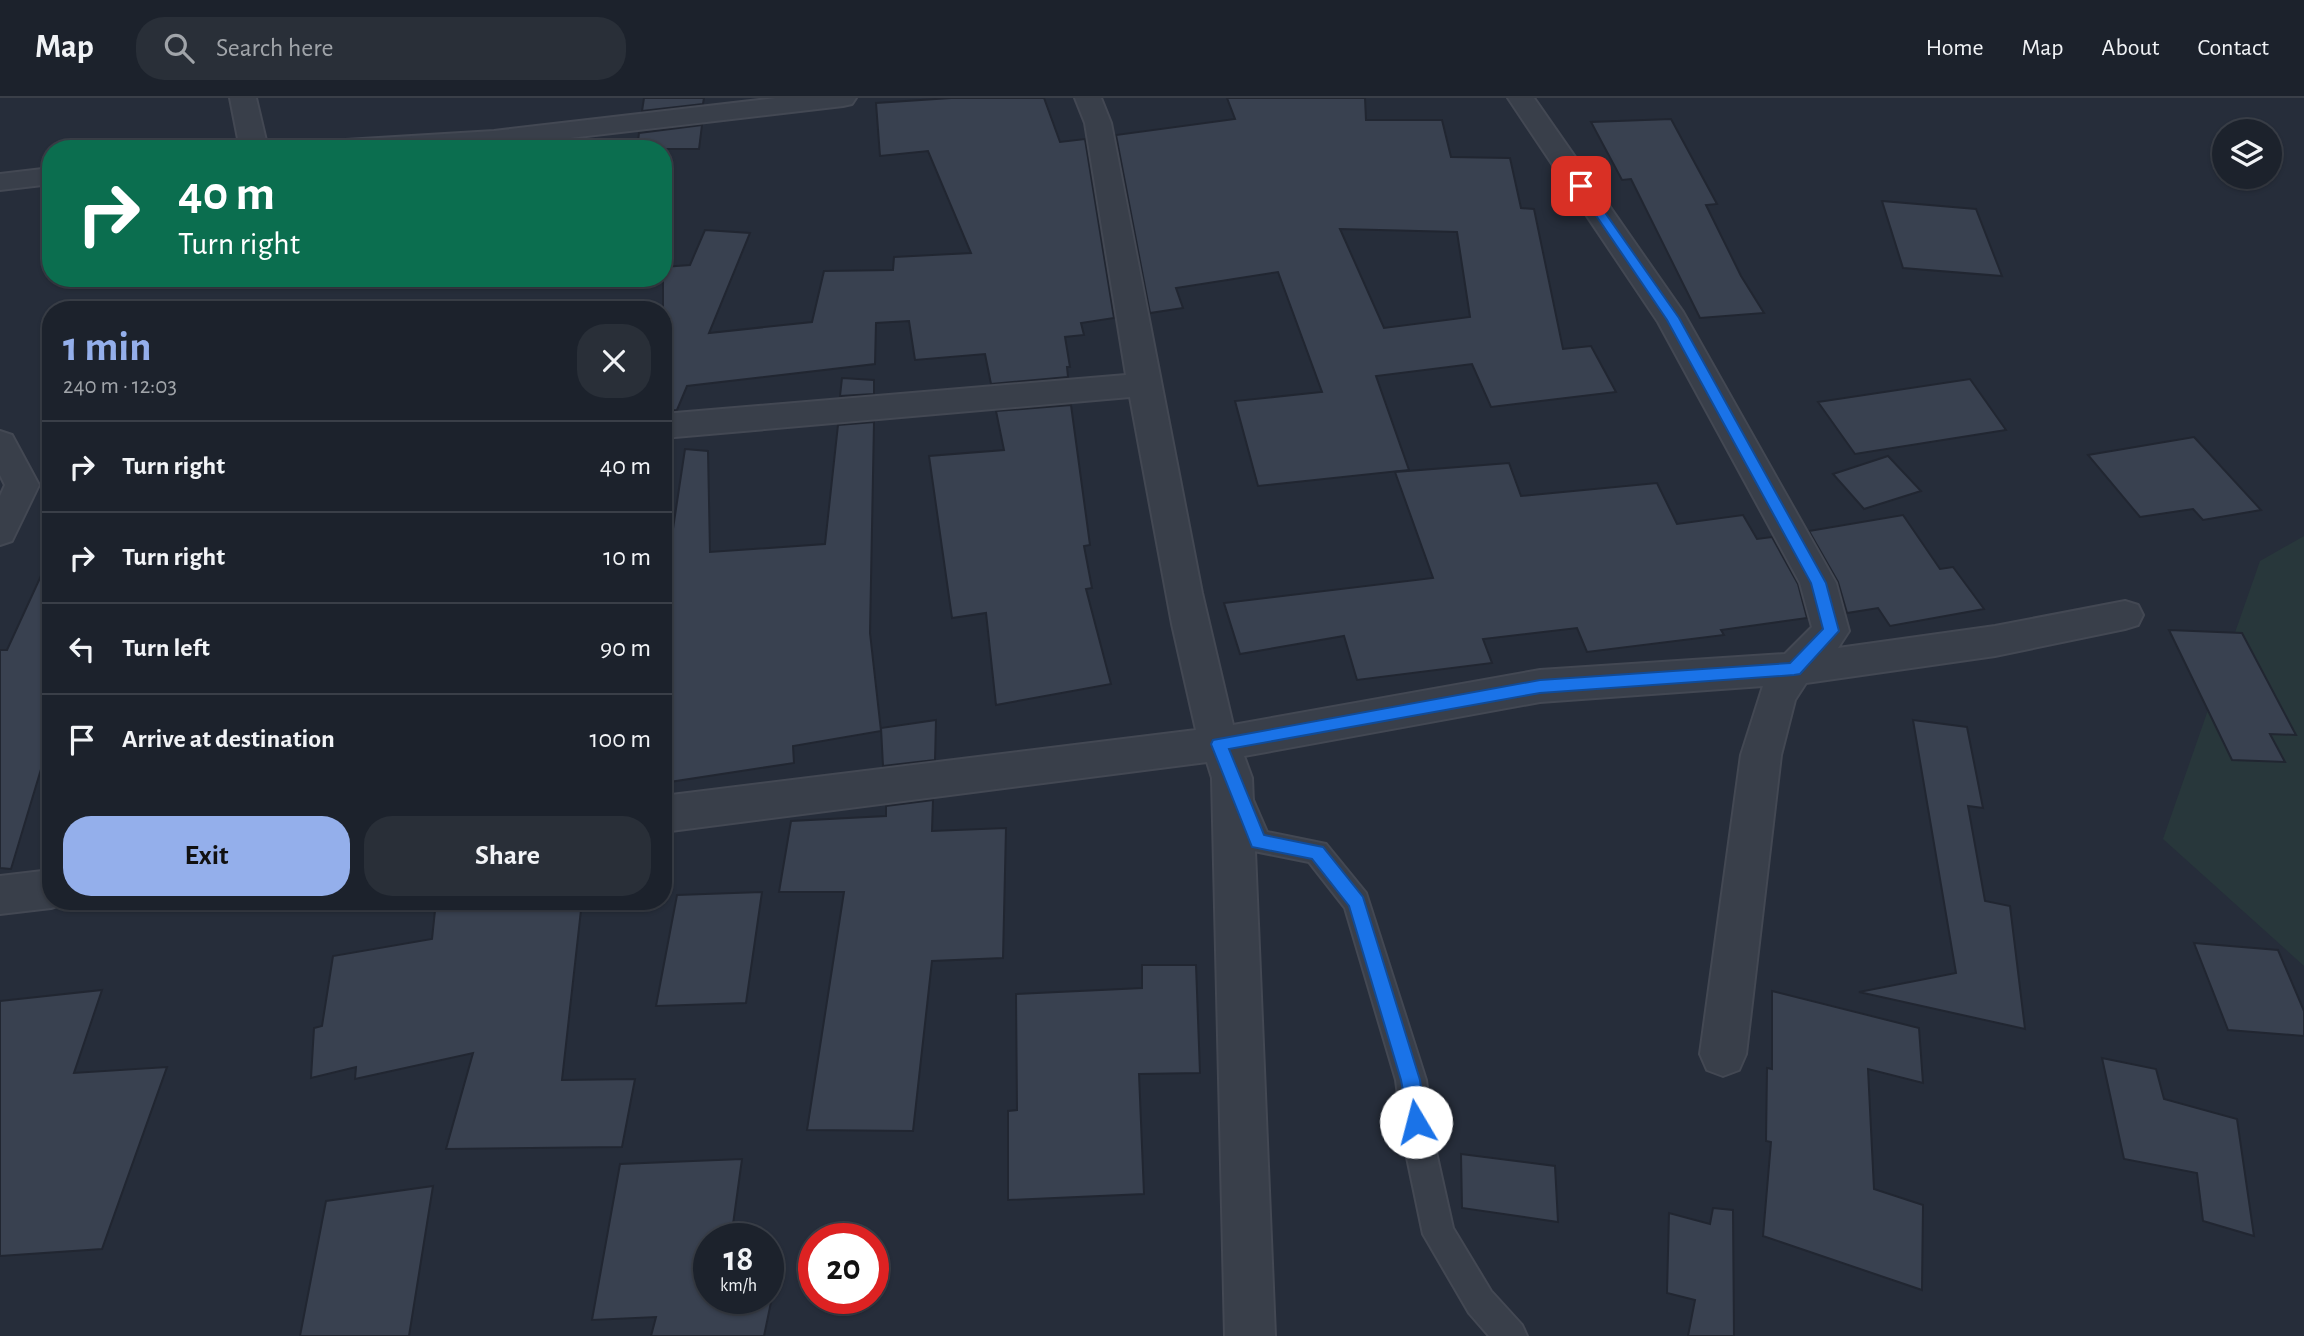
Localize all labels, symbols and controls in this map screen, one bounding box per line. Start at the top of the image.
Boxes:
search box [136,17,626,80]
icon: search [160,29,198,67]
text: Map [35,31,94,64]
text: Search here [216,35,334,61]
text: Home [1926,36,1984,60]
text: Map [2022,36,2064,60]
text: About [2102,36,2159,60]
text: Contact [2197,36,2269,60]
map controls [2212,119,2282,189]
button: layers [2212,119,2282,189]
pin [1551,156,1611,216]
icon: arrive [1562,167,1600,205]
icon: right [63,168,154,259]
text: 40 m [178,170,275,219]
text: Turn right [178,228,300,260]
button: close [577,324,651,398]
text: 1 min [63,326,152,368]
text: 240 m · 12:03 [63,375,177,398]
icon: right [63,448,101,486]
text: Turn right [122,453,225,479]
text: 40 m [600,453,651,479]
icon: right [63,539,101,577]
text: Turn right [122,544,225,570]
text: 10 m [603,544,651,570]
icon: left [63,630,101,668]
text: Turn left [122,635,210,661]
text: 90 m [600,635,651,661]
icon: arrive [63,721,101,759]
text: Arrive at destination [122,726,335,752]
text: 100 m [590,726,651,752]
button: Exit [63,816,350,896]
button: Share [364,816,651,896]
position arrow [1379,1085,1453,1159]
speed limit sign: 20 [798,1223,889,1314]
text: 18 [724,1242,753,1277]
text: km/h [720,1277,757,1295]

